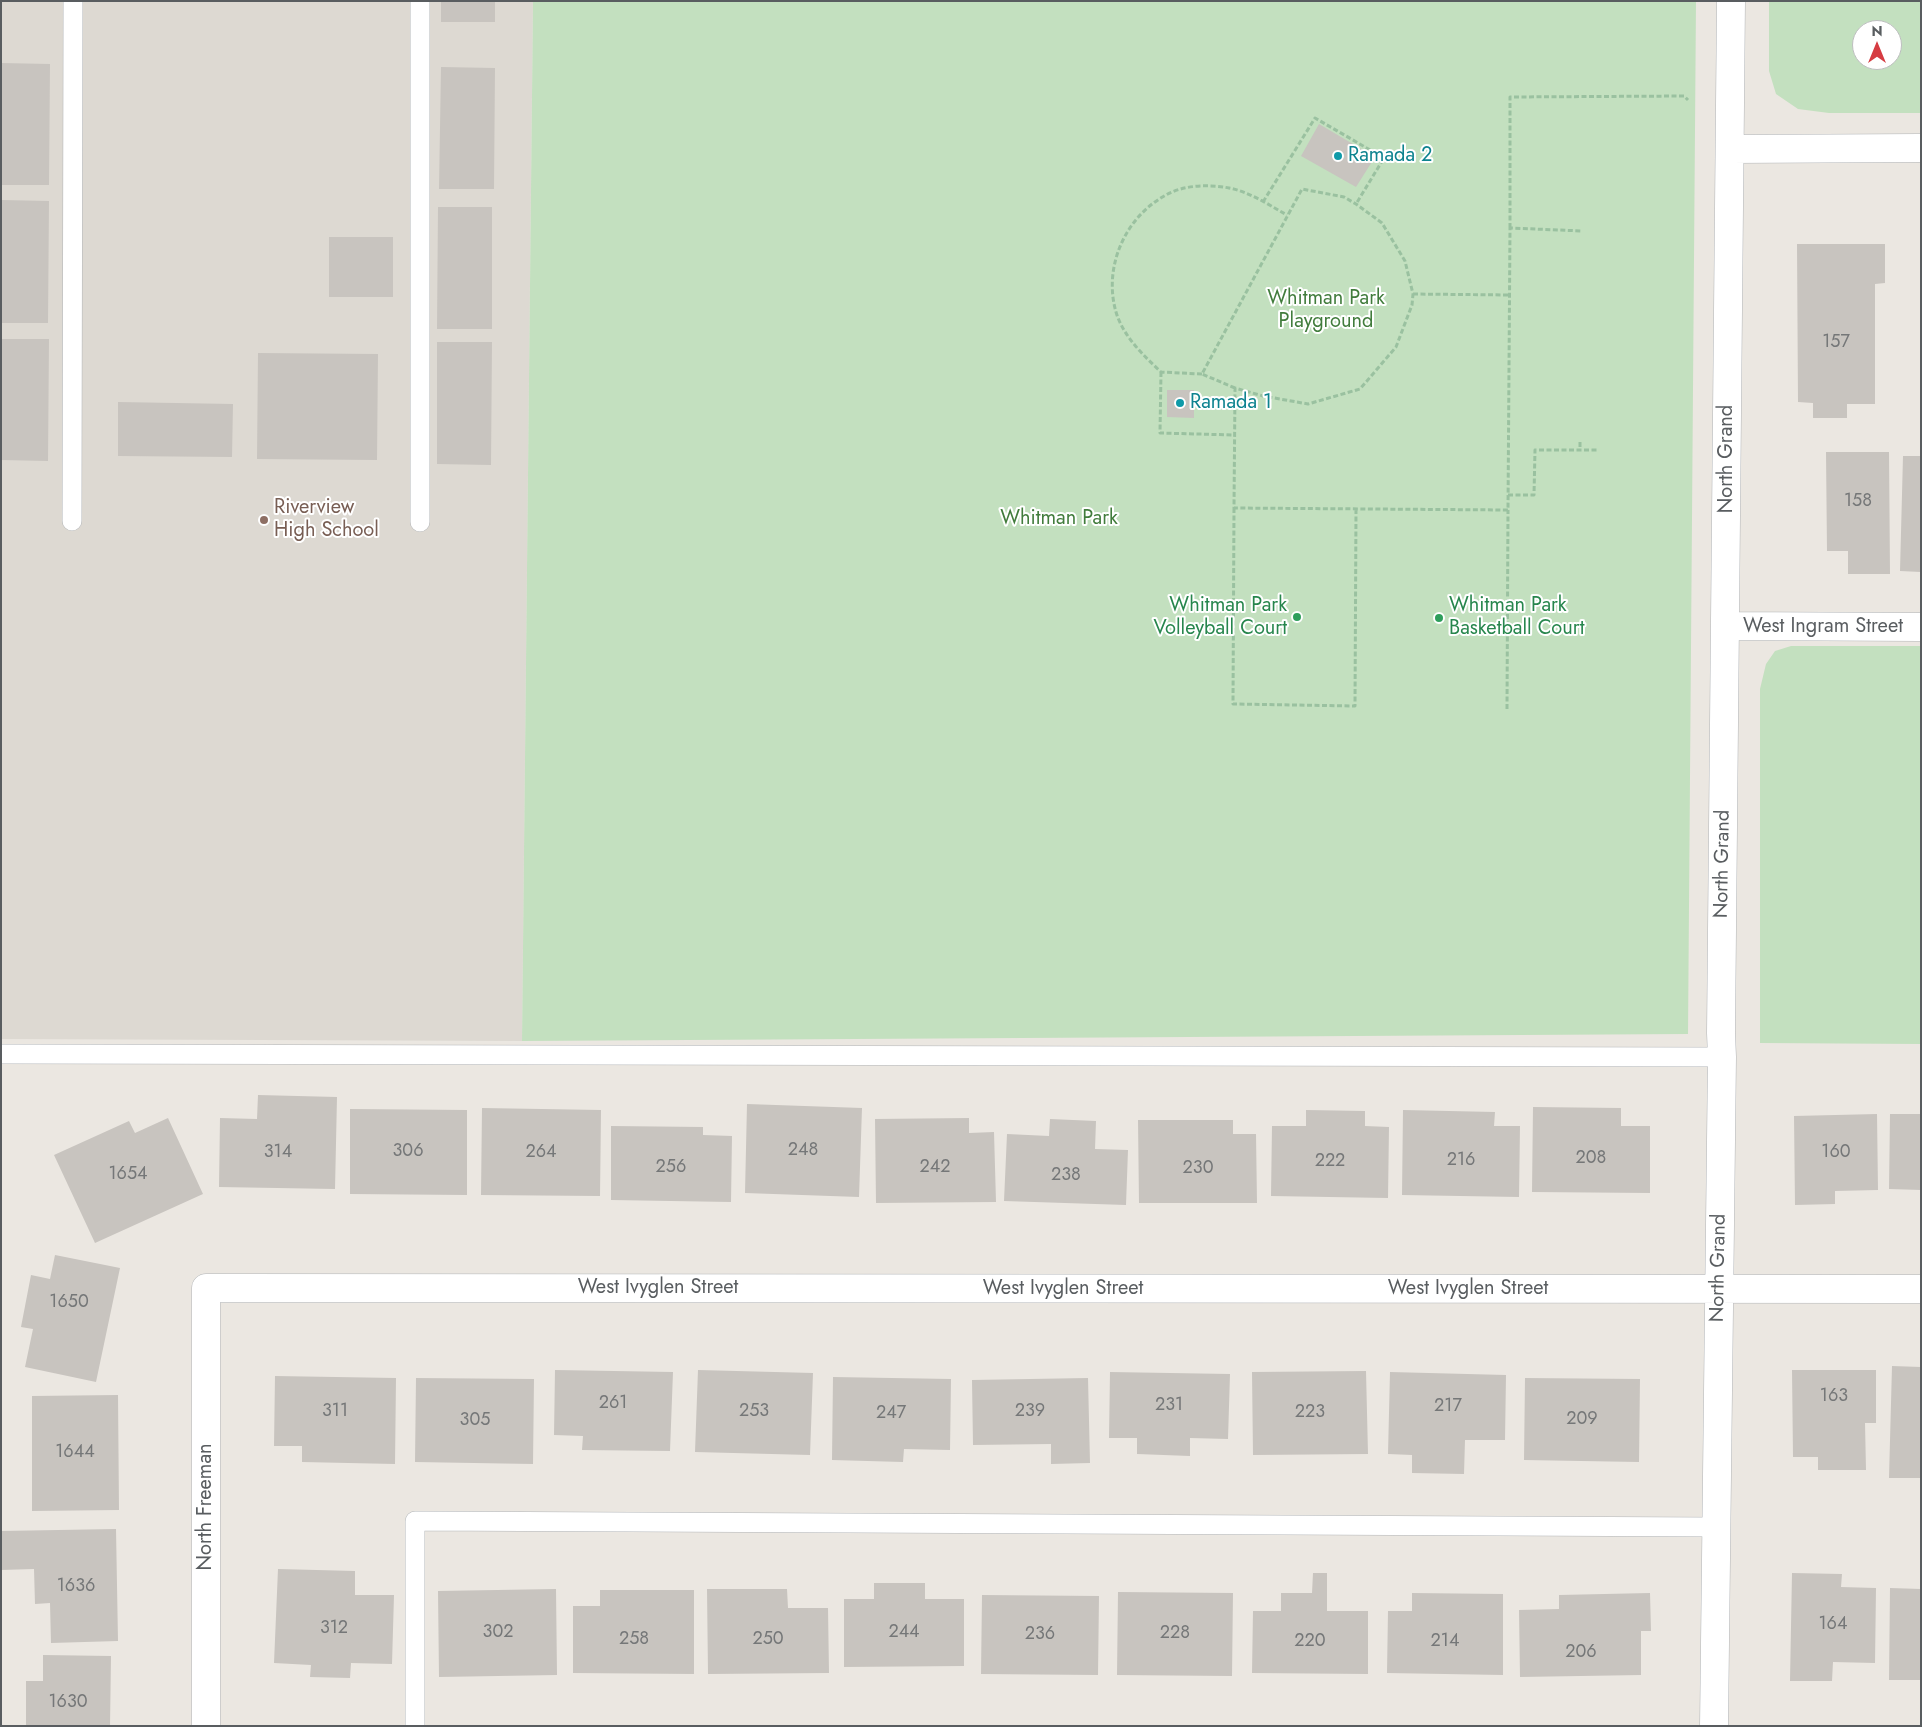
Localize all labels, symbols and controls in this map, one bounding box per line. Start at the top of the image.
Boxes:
north arrow [1852,20,1902,70]
text: N [1871,21,1883,41]
place label: Ramada 2 [1348,144,1432,168]
marker: Ramada 2 [1332,150,1344,162]
park label: Whitman Park Playground [1267,287,1385,334]
house number: 157 [1822,332,1850,354]
place label: Ramada 1 [1190,391,1272,415]
marker: Ramada 1 [1174,397,1186,409]
street label: North Grand [1715,405,1739,513]
house number: 158 [1844,491,1872,513]
place label: Riverview High School [274,496,379,543]
park label: Whitman Park [1000,507,1118,531]
marker: Riverview High School [258,514,270,526]
place label: Whitman Park Volleyball Court [1153,594,1287,641]
place label: Whitman Park Basketball Court [1449,594,1584,641]
marker: Whitman Park Volleyball Court [1291,611,1303,623]
marker: Whitman Park Basketball Court [1433,612,1445,624]
street label: West Ingram Street [1743,615,1903,639]
street label: North Grand [1710,810,1736,918]
house number: 248 [788,1140,818,1162]
house number: 306 [393,1141,423,1163]
house number: 314 [264,1142,292,1164]
house number: 264 [525,1142,557,1164]
house number: 160 [1821,1142,1851,1164]
house number: 208 [1576,1148,1606,1170]
house number: 216 [1447,1150,1475,1172]
house number: 222 [1315,1151,1345,1173]
house number: 256 [656,1157,686,1179]
house number: 242 [920,1157,950,1179]
house number: 230 [1183,1158,1213,1180]
house number: 1654 [108,1164,148,1186]
house number: 238 [1051,1165,1081,1187]
street label: North Grand [1706,1214,1732,1322]
street label: West Ivyglen Street [578,1276,738,1300]
street label: West Ivyglen Street [983,1277,1143,1301]
street label: West Ivyglen Street [1388,1277,1548,1301]
house number: 1650 [49,1292,89,1314]
house number: 163 [1820,1386,1848,1408]
house number: 261 [599,1393,627,1415]
house number: 231 [1155,1395,1183,1417]
house number: 217 [1434,1396,1462,1418]
house number: 311 [322,1401,348,1423]
house number: 253 [739,1401,769,1423]
house number: 239 [1015,1401,1045,1423]
house number: 223 [1295,1402,1325,1424]
house number: 247 [876,1403,906,1425]
house number: 209 [1566,1409,1598,1431]
house number: 305 [460,1410,490,1432]
house number: 1644 [55,1442,95,1464]
street label: North Freeman [194,1443,218,1571]
house number: 1636 [57,1576,95,1598]
house number: 164 [1819,1614,1847,1636]
house number: 312 [320,1618,348,1640]
house number: 302 [483,1622,513,1644]
house number: 244 [888,1622,920,1644]
house number: 228 [1160,1623,1190,1645]
house number: 236 [1025,1624,1055,1646]
house number: 258 [619,1629,649,1651]
house number: 250 [752,1629,784,1651]
house number: 220 [1294,1631,1326,1653]
house number: 214 [1431,1631,1459,1653]
house number: 206 [1565,1642,1597,1664]
house number: 1630 [48,1692,88,1714]

